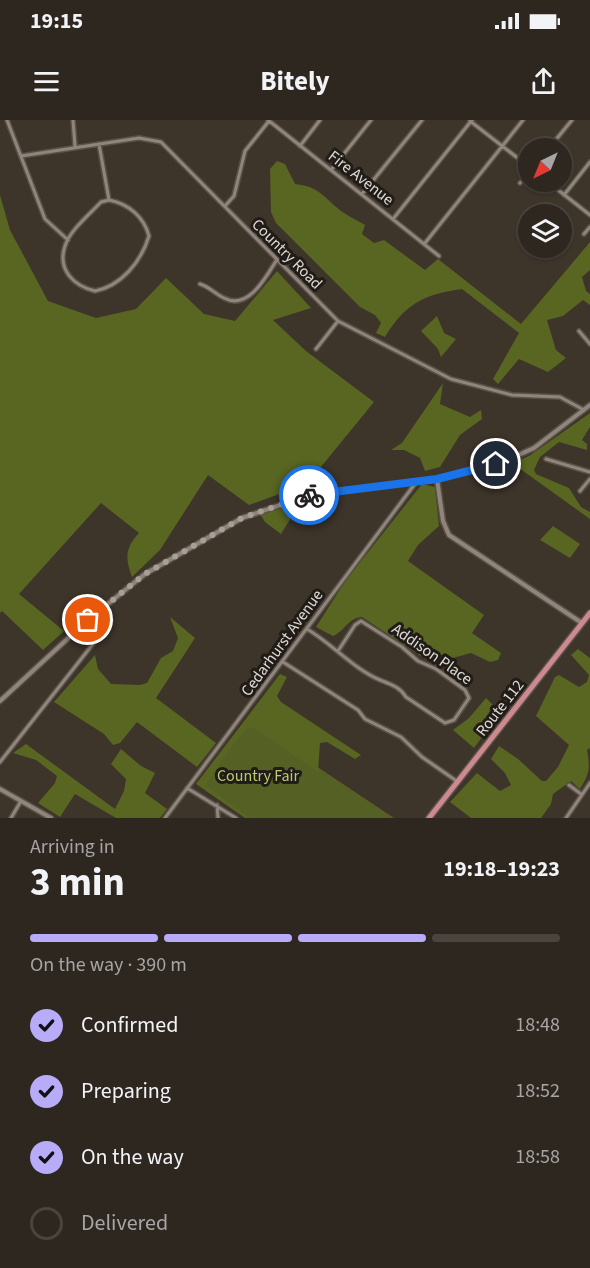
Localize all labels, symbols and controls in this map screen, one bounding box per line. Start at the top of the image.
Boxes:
text: 19:15 [30,5,83,37]
text: Bitely [260,62,330,101]
icon: menu [30,65,63,98]
icon: share [527,65,560,98]
north arrow [518,138,572,192]
map controls [518,138,572,258]
street label: Fire Avenue [324,145,398,211]
button: layers [518,204,572,258]
street label: Country Road [247,214,327,294]
pin [470,438,521,489]
icon: home [479,447,512,480]
courier [279,465,339,525]
icon: bike [293,479,326,512]
street label: Cedarhurst Avenue [236,585,328,701]
pin [62,594,113,645]
icon: bag [71,603,104,636]
street label: Addison Place [387,618,477,690]
street label: Route 112 [471,675,529,741]
park label: Country Fair [217,765,300,787]
text: Arriving in [30,833,115,861]
text: 19:18–19:23 [443,853,560,885]
text: 3 min [30,855,125,911]
text: On the way · 390 m [30,951,187,979]
icon: check [30,1009,63,1042]
text: Confirmed [81,1009,178,1041]
text: 18:48 [515,1011,560,1039]
icon: check [30,1075,63,1108]
text: Preparing [81,1075,171,1107]
text: 18:52 [515,1077,560,1105]
icon: check [30,1141,63,1174]
text: On the way [81,1141,184,1173]
text: 18:58 [515,1143,560,1171]
text: Delivered [81,1207,168,1239]

